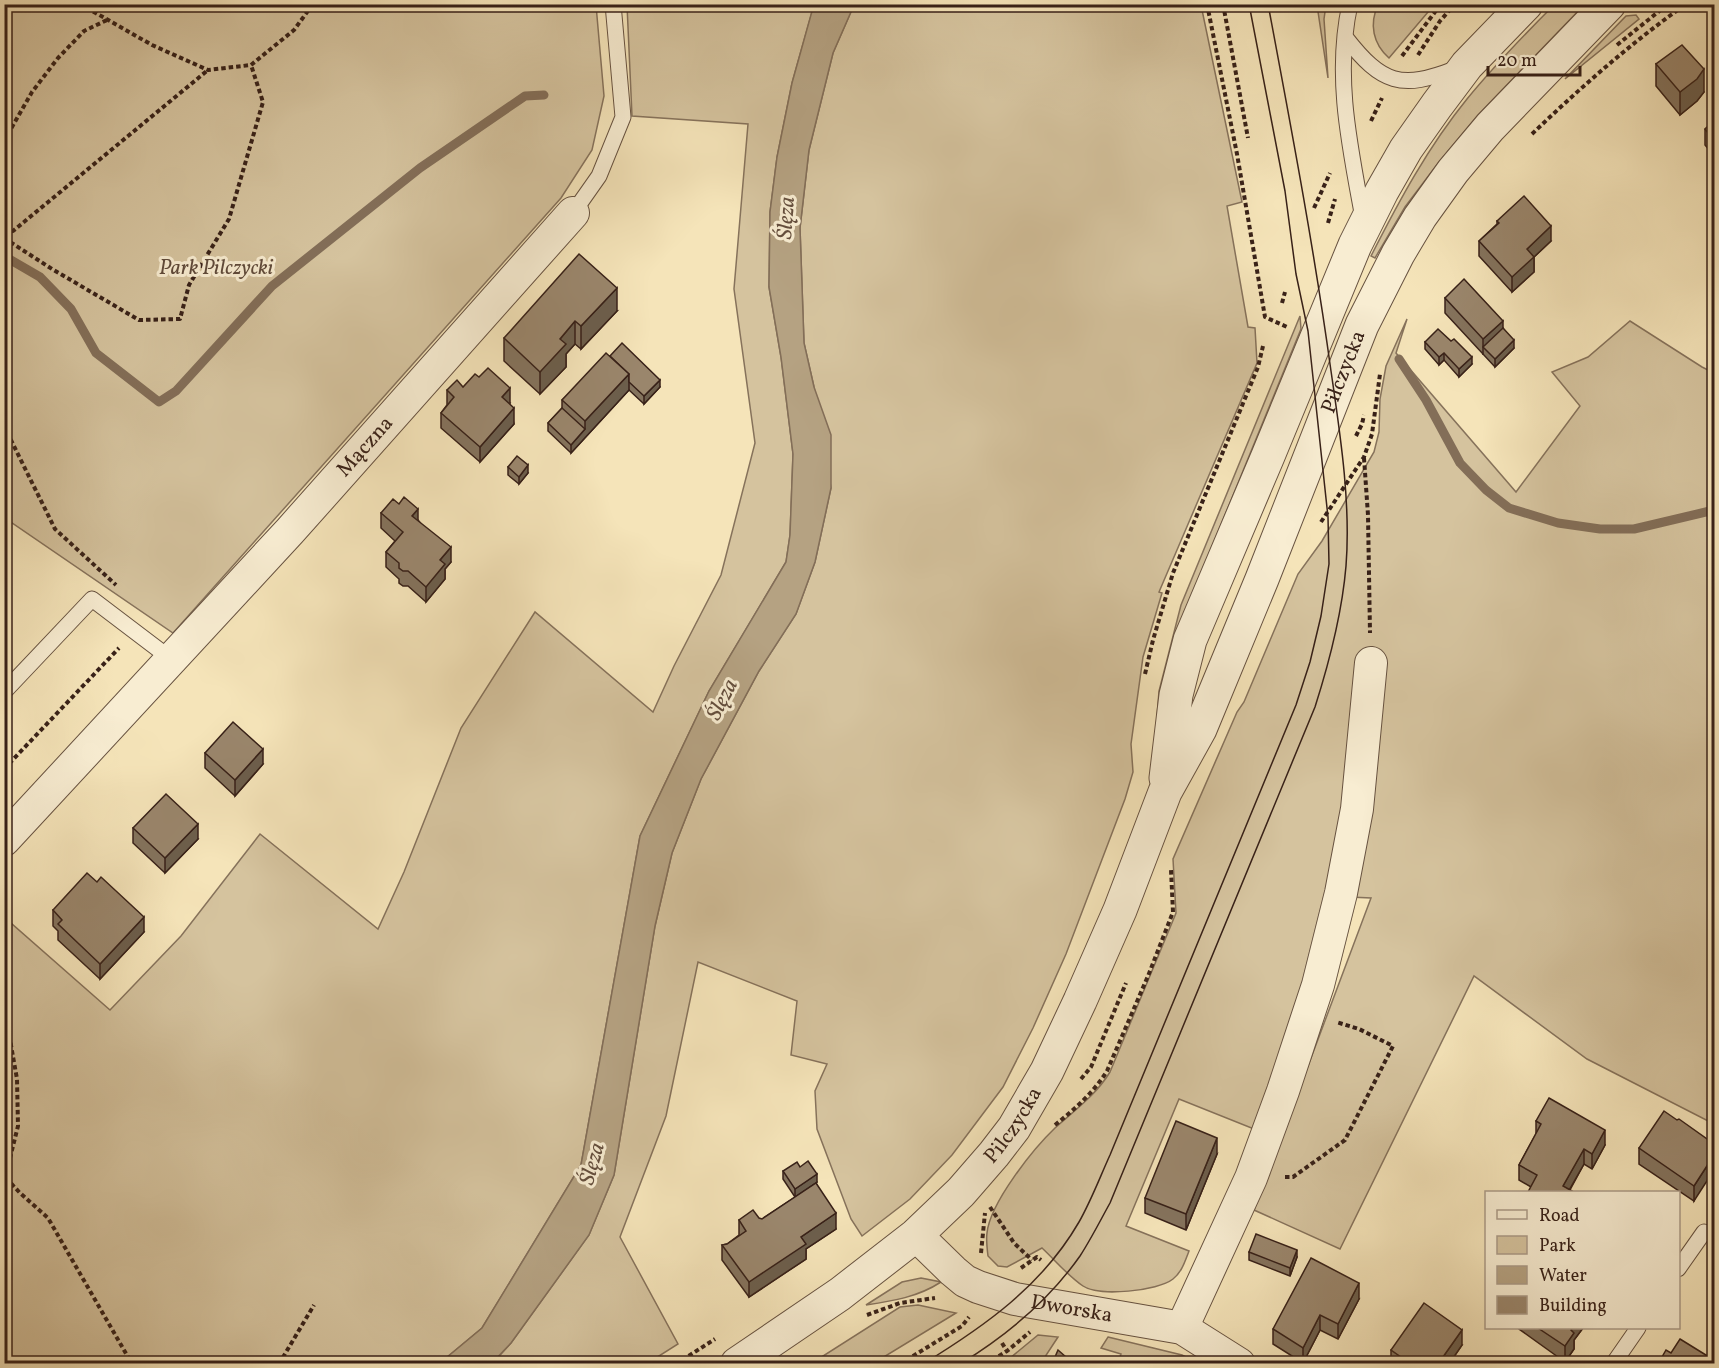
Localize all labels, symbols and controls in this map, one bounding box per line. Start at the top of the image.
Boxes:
scale bar [1488,39,1580,77]
text: 20 m [1497,49,1537,74]
water label: Ślęza [770,196,804,240]
park label: Park Pilczycki [159,254,274,283]
street label: Pilczycka [1314,326,1373,418]
street label: Mączna [330,410,400,484]
water label: Ślęza [699,674,747,726]
street label: Pilczycka [977,1082,1049,1170]
water label: Ślęza [572,1139,614,1189]
legend [1485,1191,1680,1329]
text: Road [1539,1204,1580,1229]
text: Park [1539,1234,1576,1259]
text: Water [1539,1264,1587,1289]
street label: Dworska [1029,1288,1115,1330]
text: Building [1539,1294,1607,1319]

